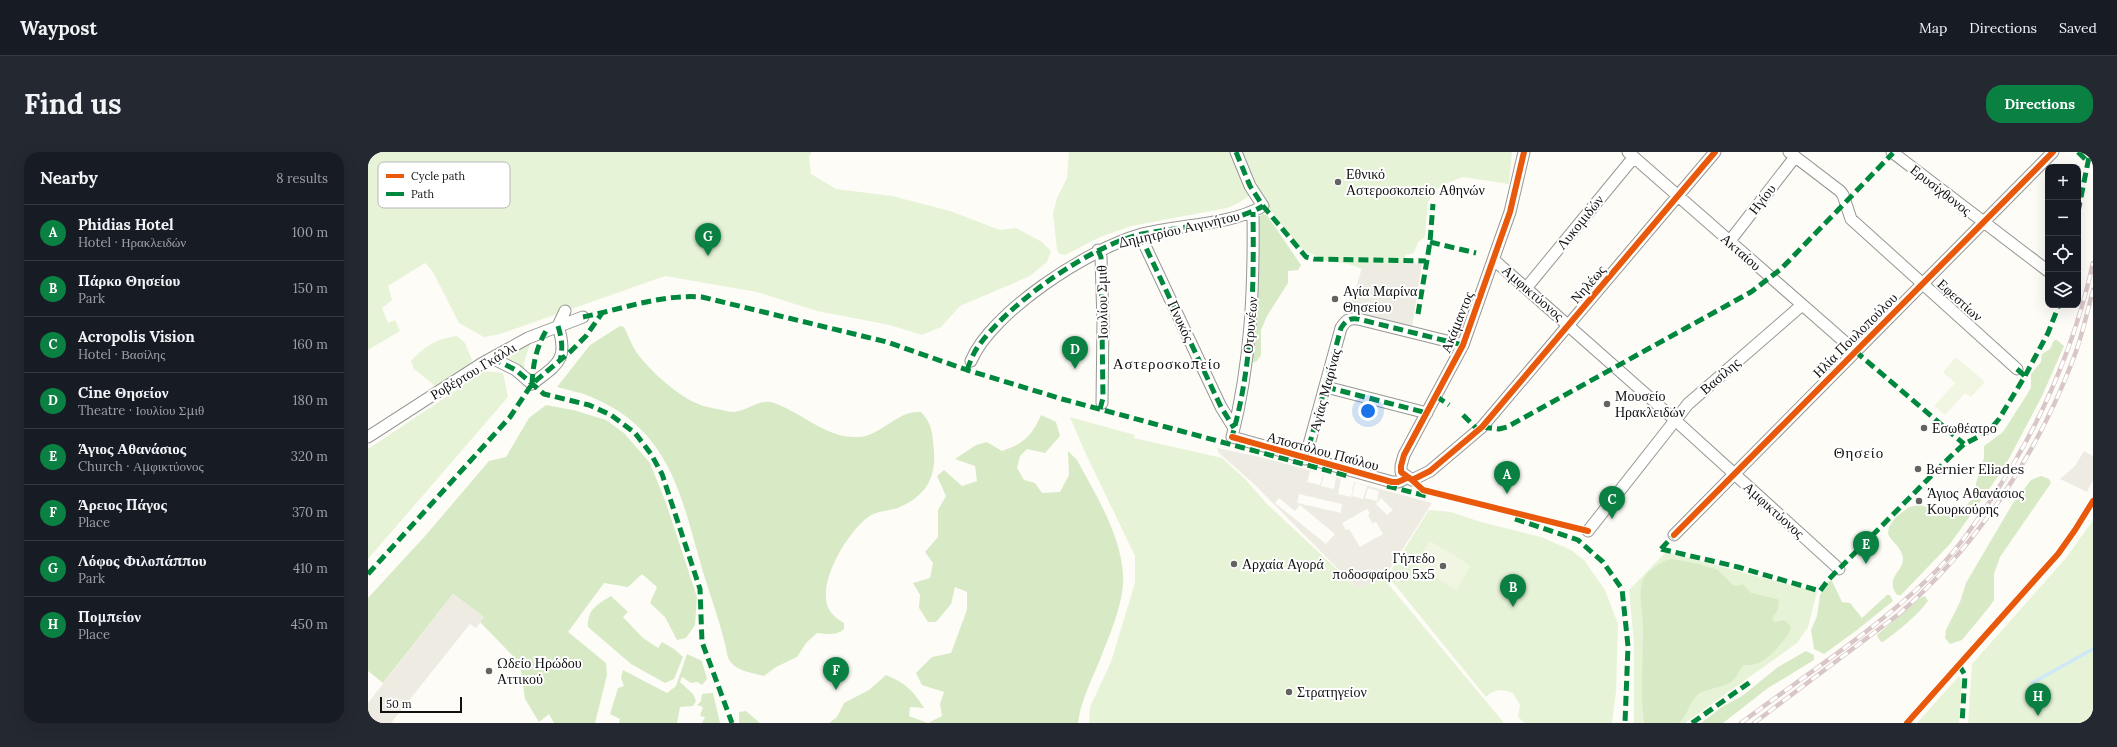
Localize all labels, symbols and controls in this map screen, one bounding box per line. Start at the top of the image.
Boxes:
text: Waypost [20,16,97,40]
text: Map [1919,19,1947,37]
text: Directions [1969,19,2037,37]
text: Saved [2059,19,2097,37]
button: Directions [1986,85,2093,123]
text: Find us [24,86,122,122]
street label: Ερυσίχθονος [1907,161,1975,220]
legend [378,162,510,208]
map controls [2045,164,2081,308]
button: + [2045,164,2081,200]
place label: Εθνικό Αστεροσκοπείο Αθηνών [1346,165,1485,199]
text: Nearby [40,167,98,189]
text: Cycle path [411,169,466,183]
text: 8 results [276,170,328,187]
marker: Εθνικό Αστεροσκοπείο Αθηνών [1333,177,1343,187]
street label: Ηγίου [1744,180,1780,218]
text: Path [411,187,434,201]
street label: Λυκομιδών [1552,191,1608,253]
button: − [2045,200,2081,236]
street label: Δημητρίου Αιγινήτου [1117,206,1242,252]
text: Phidias Hotel [78,215,174,234]
pin: G [695,223,721,256]
text: A [49,224,57,241]
text: 100 m [292,224,328,241]
street label: Ακταίου [1717,230,1765,275]
text: Hotel · Ηρακλειδών [78,234,186,251]
button: locate [2045,236,2081,272]
street label: Αμφικτύονος [1498,261,1568,325]
street label: Νηλέως [1566,261,1610,307]
street label: Ιουλίου Σμιθ [1092,265,1112,339]
text: Πάρκο Θησείου [78,271,180,290]
button: layers [2045,272,2081,308]
street label: Εφεστίων [1934,275,1986,325]
text: B [49,280,57,297]
text: 150 m [293,280,328,297]
place label: Αγία Μαρίνα Θησείου [1343,282,1418,316]
street label: Ακάμαντος [1437,288,1478,355]
street label: Ηλία Πουλοπούλου [1809,289,1901,381]
text: Park [78,290,105,307]
marker: Αγία Μαρίνα Θησείου [1330,294,1340,304]
street label: Οτρυνέων [1239,296,1261,354]
street label: Πνυκός [1164,298,1198,345]
text: Acropolis Vision [78,327,195,346]
text: C [49,336,57,353]
text: 160 m [293,336,328,353]
pin: D [1062,336,1088,369]
street label: Ροβέρτου Γκάλλι [427,338,519,404]
text: Hotel · Βασίλης [78,346,165,363]
street label: Αγίας Μαρίνας [1305,346,1345,434]
street label: Βασίλης [1696,353,1744,398]
district label: Αστεροσκοπείο [1113,354,1221,373]
text: Cine Θησείον [78,383,168,402]
place label: Μουσείο Ηρακλειδών [1615,387,1685,421]
text: D [48,392,58,409]
text: 180 m [293,392,328,409]
marker: Μουσείο Ηρακλειδών [1602,399,1612,409]
your location [1358,401,1378,421]
text: Theatre · Ιουλίου Σμιθ [78,402,204,419]
place label: Εσωθέατρο [1932,419,1997,437]
marker: Εσωθέατρο [1919,423,1929,433]
street label: Αποστόλου Παύλου [1265,427,1381,475]
text: Άγιος Αθανάσιος [78,439,186,458]
district label: Θησείο [1834,443,1884,462]
text: E [49,448,57,465]
text: 320 m [291,448,328,465]
text: Church · Αμφικτύονος [78,458,204,475]
place label: Bernier Eliades [1926,460,2024,478]
pin: A [1494,461,1520,494]
marker: Bernier Eliades [1913,464,1923,474]
street label: Αμφικτύονος [1740,478,1809,542]
place label: Άγιος Αθανάσιος Κουρκούρης [1927,484,2024,518]
pin: C [1599,486,1625,519]
text: Άρειος Πάγος [78,495,167,514]
marker: Άγιος Αθανάσιος Κουρκούρης [1914,496,1924,506]
text: F [49,504,57,521]
text: 370 m [292,504,328,521]
text: Place [78,514,110,531]
pin: E [1853,531,1879,564]
place label: Γήπεδο ποδοσφαίρου 5x5 [1332,549,1435,583]
text: Λόφος Φιλοπάππου [78,551,207,570]
place label: Αρχαία Αγορά [1242,555,1324,573]
marker: Αρχαία Αγορά [1229,559,1239,569]
text: G [48,560,58,577]
text: 410 m [293,560,328,577]
marker: Γήπεδο ποδοσφαίρου 5x5 [1438,561,1448,571]
text: Park [78,570,105,587]
pin: B [1500,574,1526,607]
text: Πομπείον [78,607,141,626]
text: H [48,616,58,633]
text: 450 m [291,616,328,633]
text: Place [78,626,110,643]
place label: Ωδείο Ηρώδου Αττικού [497,654,582,688]
pin: F [823,657,849,690]
marker: Ωδείο Ηρώδου Αττικού [484,666,494,676]
place label: Στρατηγείον [1297,683,1367,701]
pin: H [2025,683,2051,716]
marker: Στρατηγείον [1284,687,1294,697]
scale bar [380,695,462,714]
text: 50 m [386,697,412,711]

